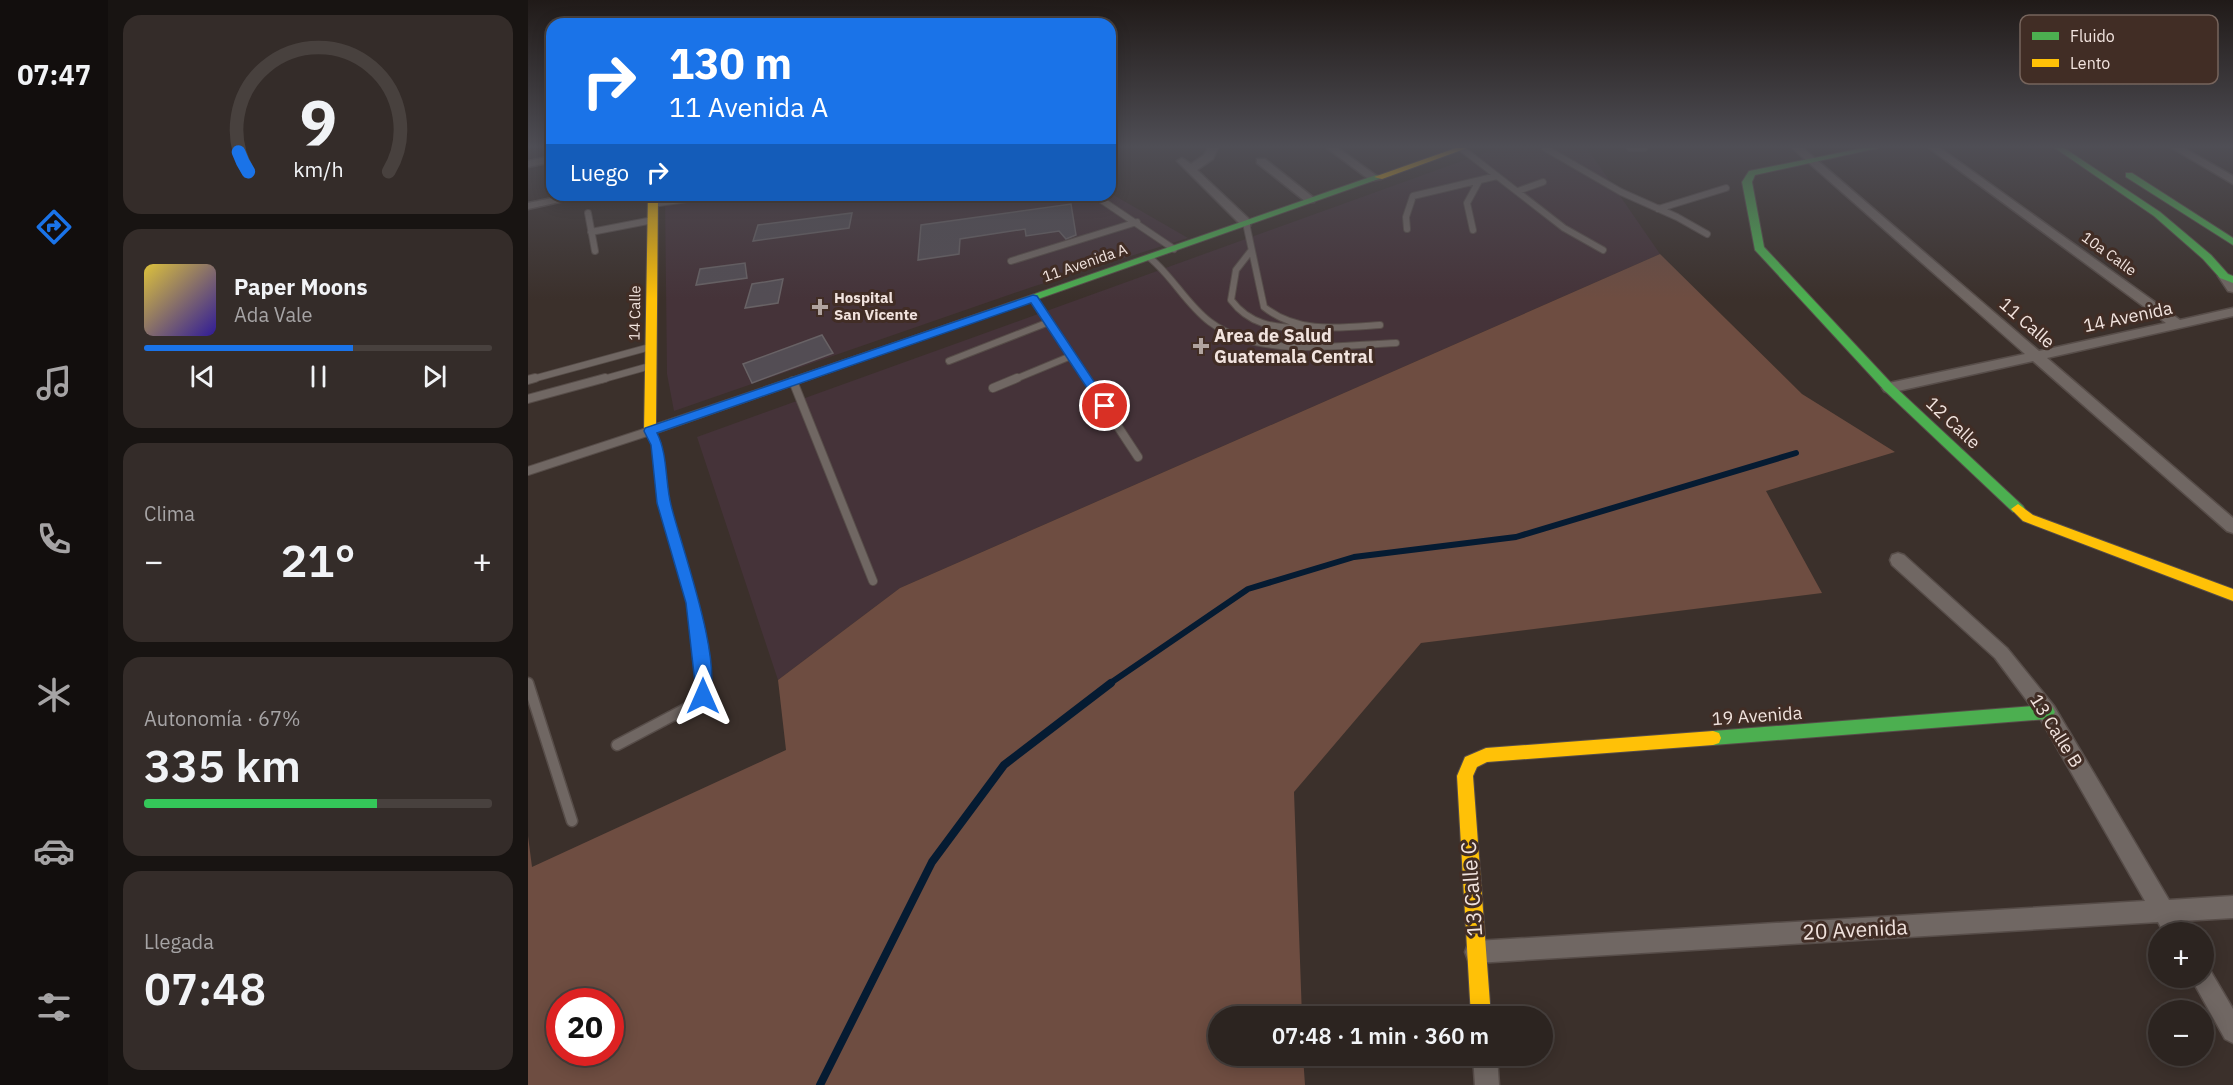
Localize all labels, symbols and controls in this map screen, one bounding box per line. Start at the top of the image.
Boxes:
legend [2020,15,2218,84]
text: Fluido [2070,26,2115,46]
text: 130 m [669,36,792,91]
icon: right [570,42,648,120]
text: Lento [2070,53,2110,73]
text: 07:47 [17,57,91,92]
text: 9 [299,82,337,163]
text: 11 Avenida A [669,89,828,124]
text: km/h [293,155,343,183]
icon: right [641,156,674,189]
text: Luego [570,158,629,187]
icon: directions [33,206,75,248]
street label: 10a Calle [2078,227,2140,280]
street label: 11 Avenida A [1040,239,1130,286]
text: Paper Moons [234,272,367,301]
street label: 14 Calle [625,285,644,341]
place label: Hospital San Vicente [834,288,918,324]
street label: 11 Calle [1995,292,2060,353]
street label: 14 Avenida [2081,296,2175,337]
marker: Hospital San Vicente [811,298,829,316]
text: Ada Vale [234,301,313,328]
place label: Area de Salud Guatemala Central [1214,324,1374,368]
marker: Area de Salud Guatemala Central [1192,337,1210,355]
icon: previous [186,360,219,393]
icon: pause [302,360,335,393]
icon: next [418,360,451,393]
icon: music [33,362,75,404]
pin [1079,380,1130,431]
icon: arrive [1088,389,1121,422]
street label: 12 Calle [1921,392,1985,454]
text: Clima [144,500,195,527]
icon: phone [33,518,75,560]
text: 21° [280,531,356,589]
text: − [144,539,164,582]
text: + [472,539,492,582]
position arrow [671,664,735,728]
icon: climate [33,674,75,716]
street label: 13 Calle B [2025,690,2088,772]
street label: 19 Avenida [1711,701,1803,730]
text: Autonomía · 67% [144,705,301,732]
text: 335 km [144,736,301,794]
icon: car [33,830,75,872]
street label: 13 Calle C [1454,841,1488,938]
street label: 20 Avenida [1802,912,1908,946]
map controls [2148,922,2214,1066]
button: + [2148,922,2214,988]
text: Llegada [144,928,214,955]
text: 07:48 [144,959,266,1017]
icon: filters [33,986,75,1028]
speed limit sign: 20 [546,988,624,1066]
button: − [2148,1000,2214,1066]
text: 07:48 · 1 min · 360 m [1272,1021,1489,1050]

